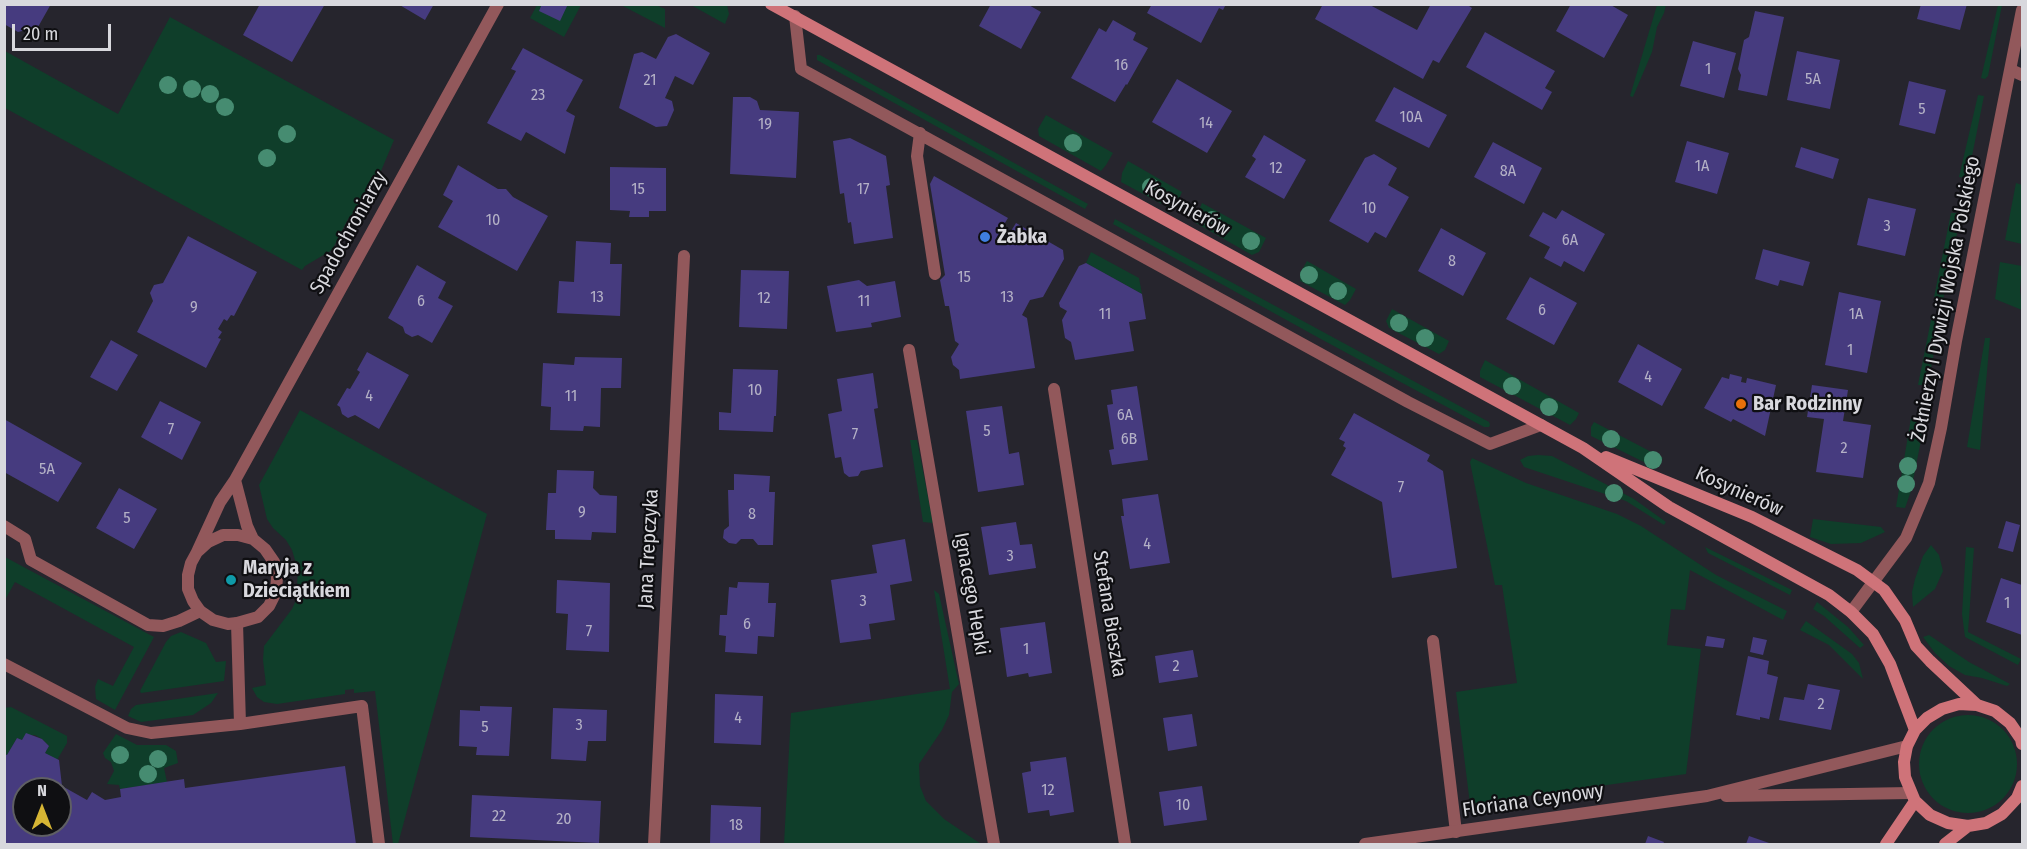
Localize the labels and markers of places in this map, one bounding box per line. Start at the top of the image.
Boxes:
place label: Żabka [997,225,1047,249]
marker: Żabka [978,230,992,244]
place label: Bar Rodzinny [1753,392,1862,416]
marker: Bar Rodzinny [1734,397,1748,411]
place label: Maryja z Dzieciątkiem [243,556,350,603]
marker: Maryja z Dzieciątkiem [224,573,238,587]

